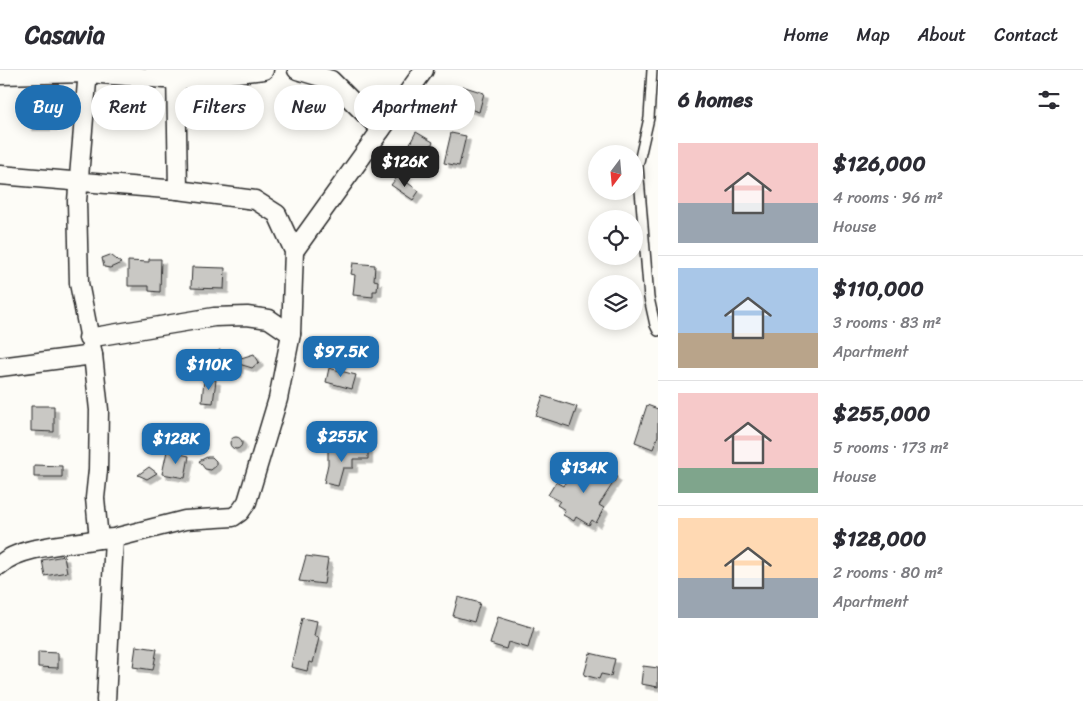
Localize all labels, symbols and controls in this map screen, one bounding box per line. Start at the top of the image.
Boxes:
text: Casavia [25,14,105,56]
text: Home [784,19,829,51]
text: Map [857,19,890,51]
text: About [918,19,966,51]
text: Contact [994,19,1058,51]
text: 6 homes [678,81,753,119]
chip: Buy [15,85,81,130]
chip: Rent [91,85,165,130]
chip: Filters [175,85,264,130]
chip: New [274,85,344,130]
chip: Apartment [354,85,475,130]
icon: filters [1035,86,1063,114]
north arrow [588,145,642,200]
map controls [588,145,643,330]
text: $126,000 [833,145,926,183]
pin: $126K [370,146,440,188]
text: $126K [382,147,428,176]
icon: home [718,163,778,223]
text: 4 rooms · 96 m² [833,183,943,212]
button: locate [588,210,643,265]
text: House [833,212,876,241]
text: $110,000 [833,270,924,308]
button: layers [588,275,643,330]
icon: home [718,288,778,348]
text: 3 rooms · 83 m² [833,308,941,337]
pin: $97.5K [300,336,382,378]
text: $97.5K [314,337,368,366]
text: Apartment [833,337,909,366]
pin: $110K [174,348,244,391]
text: $110K [187,350,231,379]
text: $255,000 [833,395,930,433]
icon: home [718,413,778,473]
pin: $255K [307,420,377,463]
pin: $128K [141,422,211,465]
text: $255K [317,422,367,451]
text: $128K [153,424,199,453]
text: 5 rooms · 173 m² [833,433,949,462]
pin: $134K [549,452,619,494]
text: $134K [561,453,607,482]
text: House [833,462,876,491]
text: $128,000 [833,520,926,558]
icon: home [718,538,778,598]
text: 2 rooms · 80 m² [833,558,943,587]
text: Apartment [833,587,909,616]

